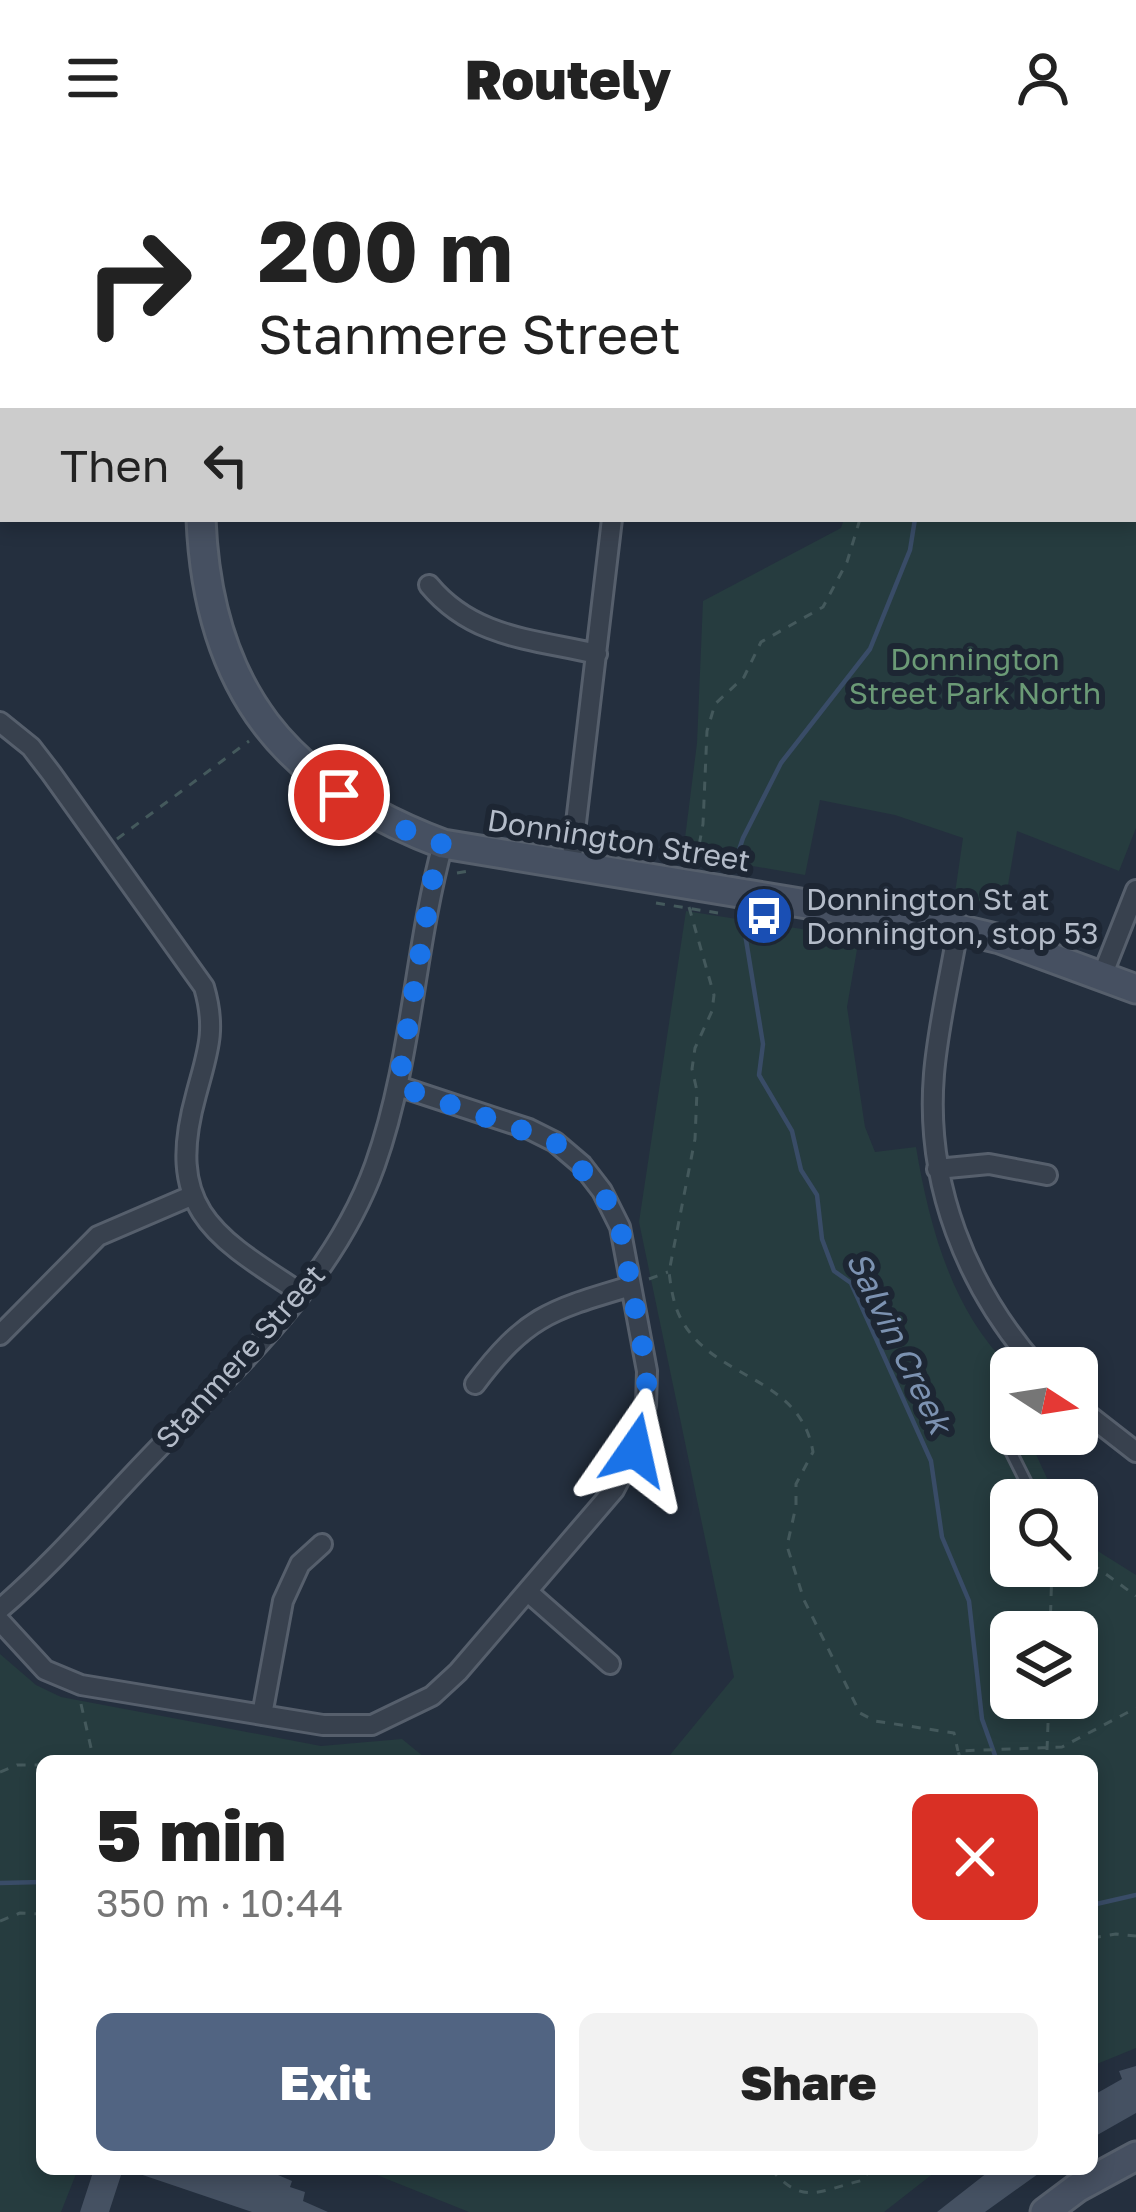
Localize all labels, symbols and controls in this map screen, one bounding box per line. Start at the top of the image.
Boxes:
icon: menu [60,45,126,111]
icon: person [1010,45,1076,111]
text: Routely [465,46,671,111]
text: 200 m [258,200,513,300]
icon: right [60,204,216,360]
text: Stanmere Street [258,301,681,366]
icon: left [193,432,259,498]
text: Then [60,438,169,492]
park label: Donnington Street Park North [849,641,1101,711]
pin [288,744,390,846]
icon: arrive [306,762,372,828]
street label: Donnington Street [485,801,753,879]
place label: Donnington St at Donnington, stop 53 [806,881,1099,951]
bus stop icon: Donnington St at Donnington, stop 53 [733,885,795,947]
water label: Salvin Creek [839,1245,962,1442]
street label: Stanmere Street [148,1257,332,1455]
north arrow [990,1347,1098,1455]
map controls [990,1347,1098,1719]
position arrow [572,1387,698,1513]
button: search [990,1479,1098,1587]
button: layers [990,1611,1098,1719]
text: 5 min [96,1790,286,1877]
button: close [912,1794,1038,1920]
text: 350 m · 10:44 [96,1879,343,1926]
button: Exit [96,2013,555,2151]
button: Share [579,2013,1038,2151]

